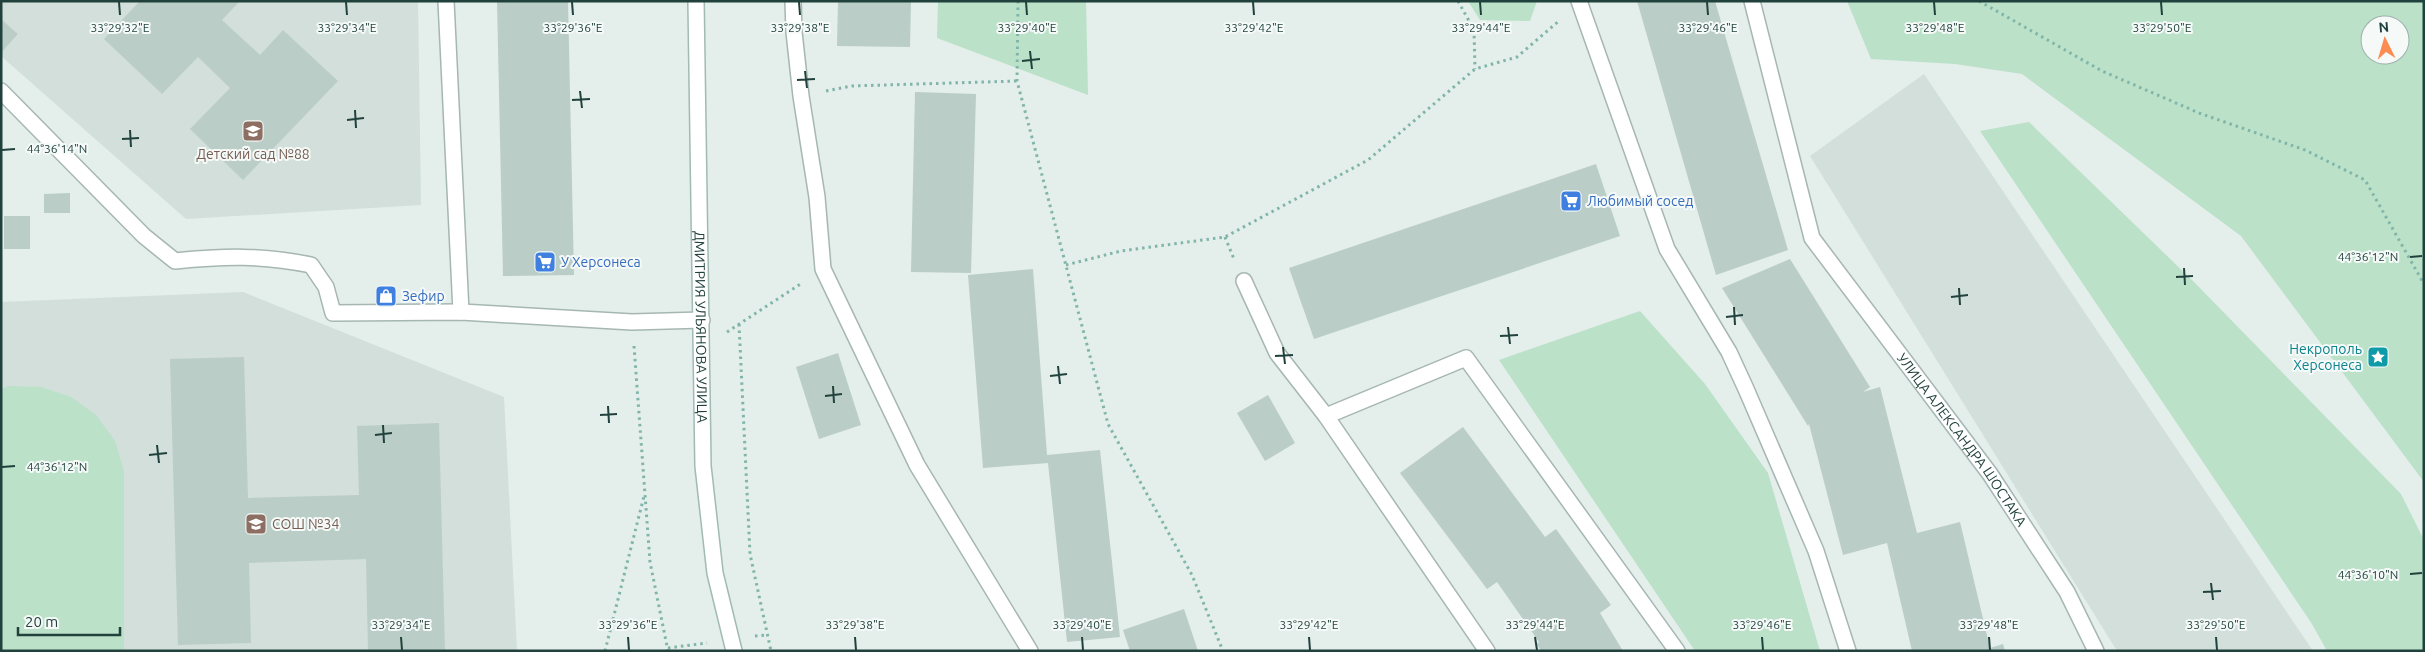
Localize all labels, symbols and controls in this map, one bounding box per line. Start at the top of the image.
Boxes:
north arrow [2360,15,2410,65]
text: N [2378,19,2390,35]
text: 33°29'32"E [91,21,150,34]
text: 33°29'34"E [318,21,377,34]
text: 33°29'36"E [544,21,603,34]
text: 33°29'38"E [771,21,830,34]
text: 33°29'40"E [998,21,1057,34]
text: 33°29'42"E [1225,21,1284,34]
text: 33°29'44"E [1452,21,1511,34]
text: 33°29'46"E [1679,21,1738,34]
text: 33°29'48"E [1906,21,1965,34]
text: 33°29'50"E [2133,21,2192,34]
school or university icon: Детский сад №88 [241,119,265,143]
text: 44°36'14"N [27,142,87,155]
place label: Детский сад №88 [196,146,310,162]
supermarket icon: Любимый сосед [1559,189,1583,213]
place label: Любимый сосед [1587,193,1693,209]
street label: ДМИТРИЯ УЛЬЯНОВА УЛИЦА [691,231,710,423]
supermarket icon: У Херсонеса [533,250,557,274]
text: 44°36'12"N [2338,250,2398,263]
place label: У Херсонеса [561,254,641,270]
shop icon: Зефир [374,284,398,308]
place label: Зефир [402,288,445,304]
place label: Некрополь Херсонеса [2289,341,2362,373]
place icon: Некрополь Херсонеса [2366,345,2390,369]
street label: УЛИЦА АЛЕКСАНДРА ШОСТАКА [1894,350,2030,529]
text: 44°36'12"N [27,460,87,473]
school or university icon: СОШ №34 [244,512,268,536]
place label: СОШ №34 [272,516,339,532]
text: 44°36'10"N [2338,568,2398,581]
scale bar [18,604,120,636]
text: 20 m [25,613,58,630]
text: 33°29'34"E [372,618,431,631]
text: 33°29'36"E [599,618,658,631]
text: 33°29'38"E [826,618,885,631]
text: 33°29'40"E [1053,618,1112,631]
text: 33°29'42"E [1280,618,1339,631]
text: 33°29'44"E [1506,618,1565,631]
text: 33°29'46"E [1733,618,1792,631]
text: 33°29'48"E [1960,618,2019,631]
text: 33°29'50"E [2187,618,2246,631]

